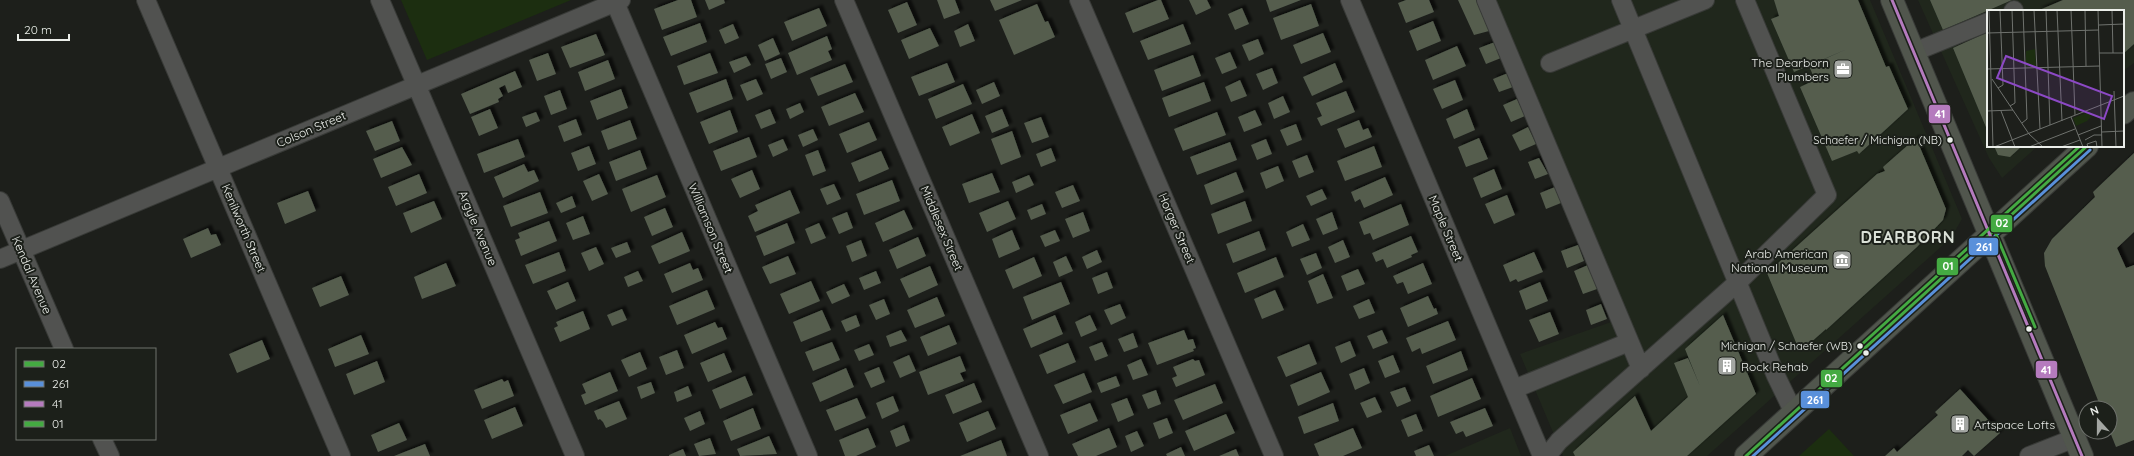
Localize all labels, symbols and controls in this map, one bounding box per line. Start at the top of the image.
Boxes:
inset map [1987,10,2124,147]
scale bar [18,16,69,42]
text: 20 m [24,22,52,37]
place label: The Dearborn Plumbers [1751,55,1829,84]
office icon: The Dearborn Plumbers [1832,58,1854,80]
line badge: 41 [1928,104,1951,124]
text: 41 [1935,107,1945,121]
street label: Colson Street [274,108,348,150]
place label: Schaefer / Michigan (NB) [1813,133,1942,147]
marker: Schaefer / Michigan (NB) [1945,135,1955,145]
street label: Williamson Street [685,181,737,275]
street label: Kenilworth Street [219,182,269,274]
street label: Middlesex Street [917,183,967,273]
street label: Argyle Avenue [455,188,501,268]
street label: Horger Street [1155,191,1199,265]
street label: Maple Street [1425,193,1467,263]
line badge: 02 [1990,214,2013,233]
text: 02 [1995,216,2009,230]
district label: DEARBORN [1860,227,1956,247]
street label: Kendal Avenue [9,234,55,316]
line badge: 261 [1968,237,1999,256]
text: 261 [1976,240,1992,254]
place label: Arab American National Museum [1731,246,1828,275]
museum icon: Arab American National Museum [1831,249,1853,271]
line badge: 01 [1936,257,1959,276]
text: 01 [1942,259,1954,273]
unlabelled marker [2024,324,2034,334]
place label: Michigan / Schaefer (WB) [1721,339,1852,353]
marker: Michigan / Schaefer (WB) [1855,341,1865,351]
legend [16,348,156,440]
unlabelled marker [1861,348,1871,358]
building icon: Rock Rehab [1716,355,1738,377]
text: 02 [52,356,66,371]
place label: Rock Rehab [1741,359,1808,374]
line badge: 41 [2035,360,2058,379]
text: 41 [2041,363,2051,377]
line badge: 02 [1820,369,1843,388]
text: 02 [1824,371,1838,385]
text: 261 [52,376,69,391]
line badge: 261 [1800,390,1830,409]
text: 261 [1807,393,1823,407]
text: 41 [52,396,63,411]
north arrow [2078,400,2118,440]
text: N [2088,403,2101,419]
building icon: Artspace Lofts [1949,413,1971,435]
text: 01 [52,416,64,431]
place label: Artspace Lofts [1974,417,2055,432]

